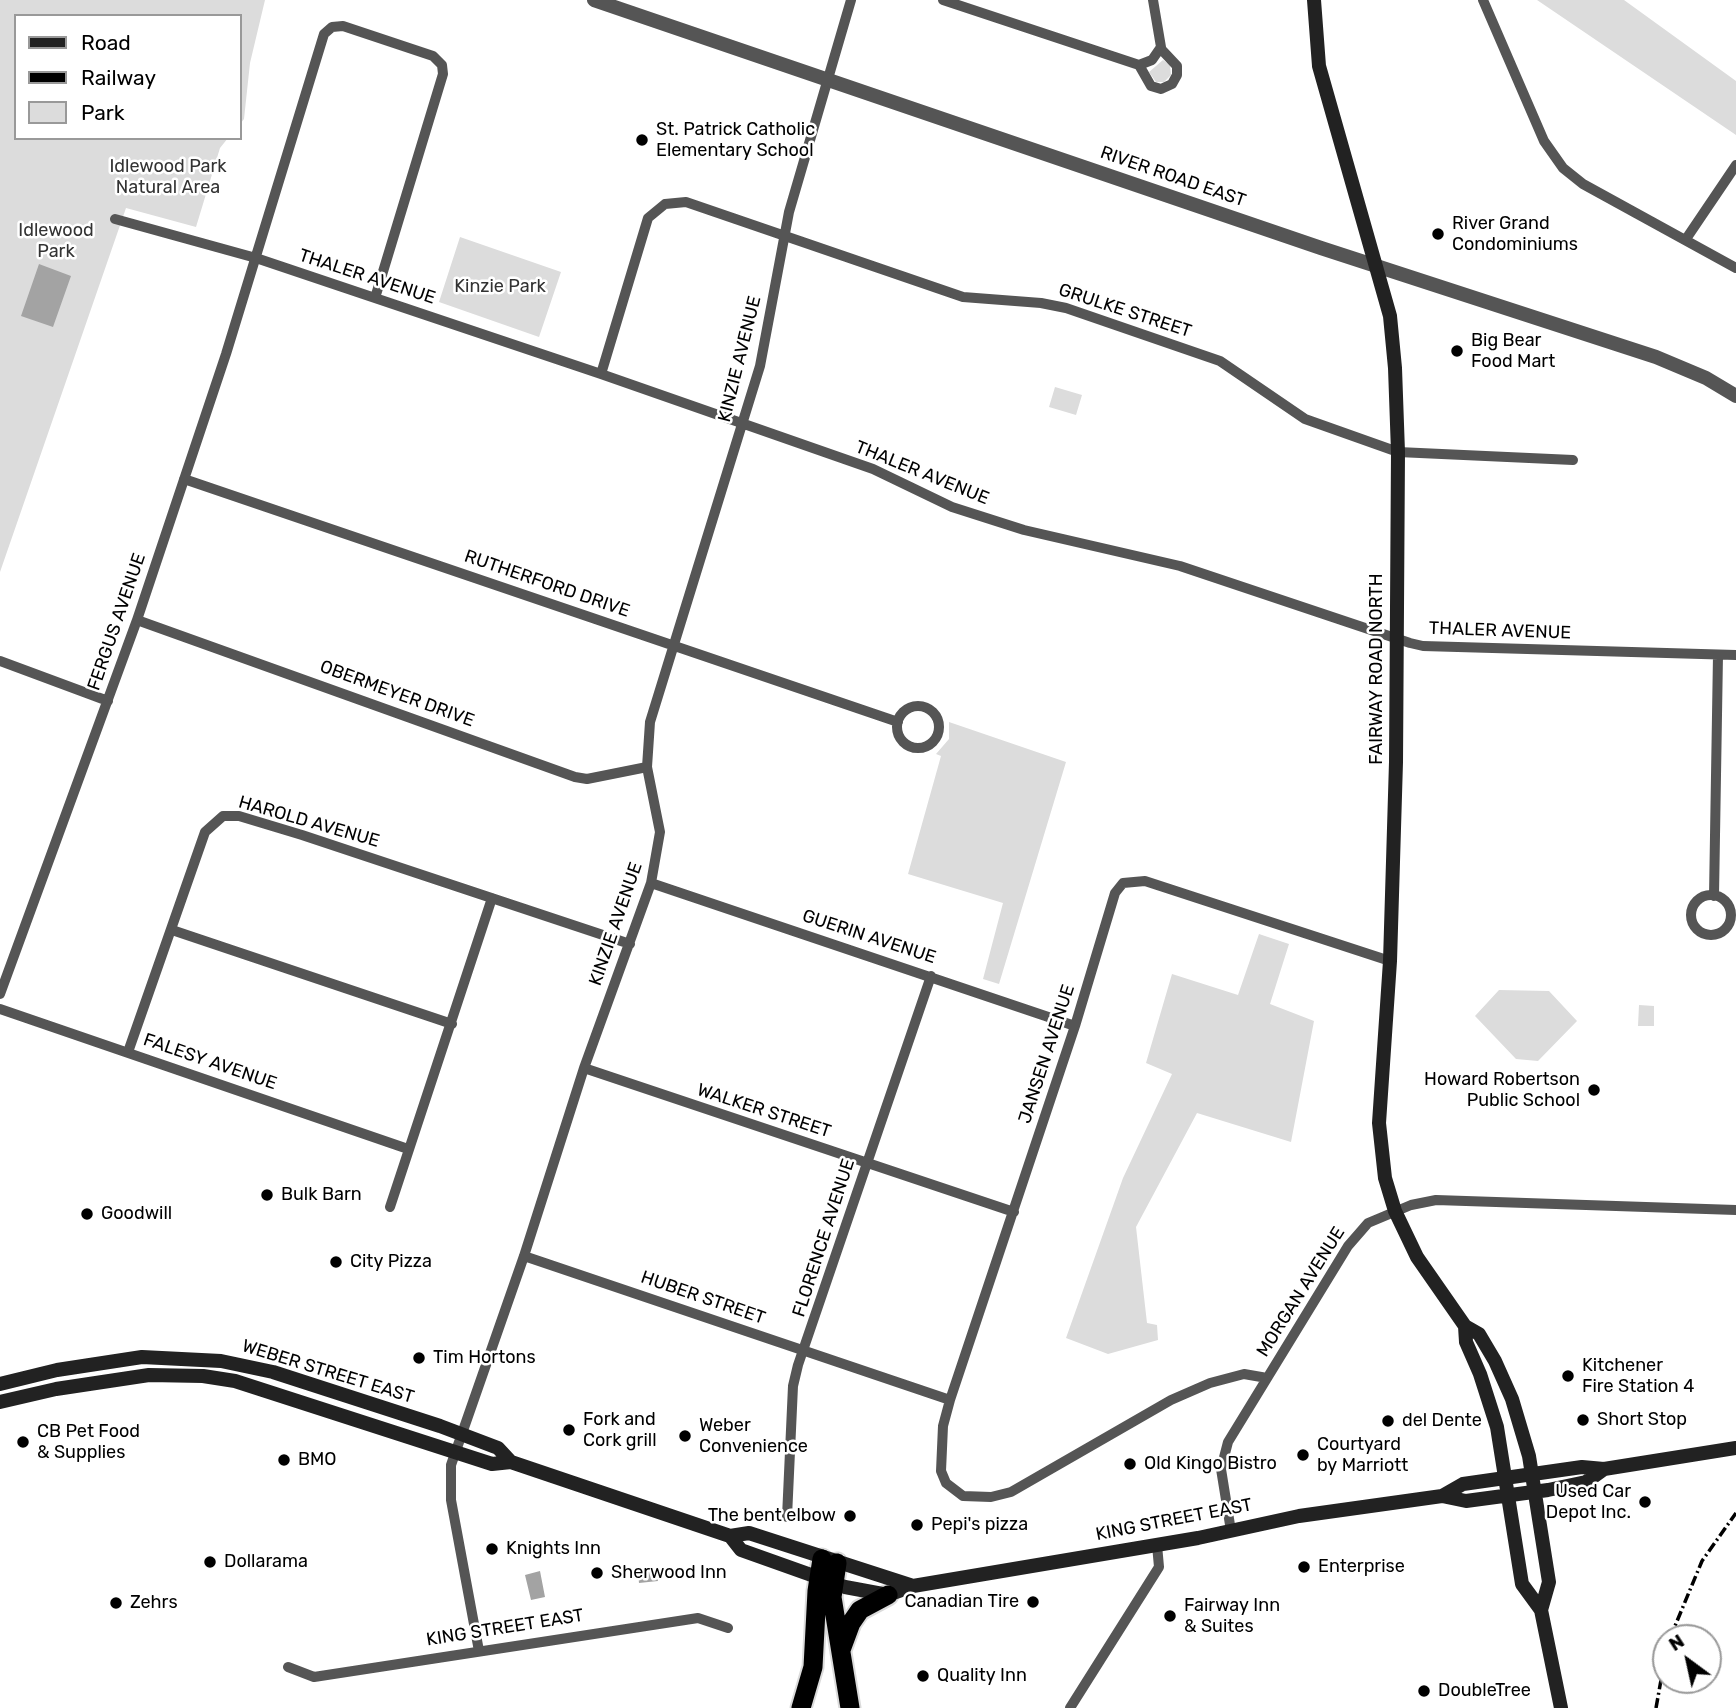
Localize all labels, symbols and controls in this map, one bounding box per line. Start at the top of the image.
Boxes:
legend [14,14,242,140]
text: Road [81,30,131,55]
text: Railway [81,65,156,90]
text: Park [81,100,125,125]
place label: St. Patrick Catholic Elementary School [656,119,815,162]
marker: St. Patrick Catholic Elementary School [634,132,650,148]
street label: RIVER ROAD EAST [1097,142,1249,212]
park label: Idlewood Park Natural Area [109,156,227,198]
place label: River Grand Condominiums [1452,213,1578,256]
park label: Idlewood Park [18,220,94,262]
marker: River Grand Condominiums [1430,226,1446,242]
street label: THALER AVENUE [296,245,438,309]
park label: Kinzie Park [454,276,546,298]
street label: GRULKE STREET [1056,279,1194,343]
street label: KINZIE AVENUE [714,294,766,424]
place label: Big Bear Food Mart [1471,330,1555,372]
marker: Big Bear Food Mart [1449,343,1465,359]
street label: THALER AVENUE [852,436,992,510]
street label: RUTHERFORD DRIVE [462,546,632,622]
street label: FERGUS AVENUE [83,551,151,693]
street label: FAIRWAY ROAD NORTH [1366,573,1388,765]
street label: THALER AVENUE [1428,618,1572,644]
street label: OBERMEYER DRIVE [317,656,477,732]
street label: HAROLD AVENUE [236,792,382,852]
street label: KINZIE AVENUE [585,859,647,989]
street label: GUERIN AVENUE [799,905,939,969]
street label: JANSEN AVENUE [1014,982,1080,1126]
street label: FALESY AVENUE [141,1029,279,1095]
place label: Howard Robertson Public School [1424,1069,1580,1112]
street label: WALKER STREET [694,1079,834,1143]
marker: Howard Robertson Public School [1586,1082,1602,1098]
street label: FLORENCE AVENUE [788,1156,860,1320]
place label: Bulk Barn [281,1184,362,1206]
marker: Bulk Barn [259,1187,275,1203]
place label: Goodwill [101,1203,172,1225]
marker: Goodwill [79,1206,95,1222]
street label: MORGAN AVENUE [1252,1223,1350,1361]
place label: City Pizza [350,1251,432,1273]
marker: City Pizza [328,1254,344,1270]
street label: HUBER STREET [638,1267,768,1329]
street label: WEBER STREET EAST [239,1336,417,1408]
place label: Tim Hortons [433,1347,536,1369]
marker: Tim Hortons [411,1350,427,1366]
place label: Kitchener Fire Station 4 [1582,1355,1694,1398]
marker: Kitchener Fire Station 4 [1560,1368,1576,1384]
place label: Fork and Cork grill [583,1409,657,1452]
place label: Short Stop [1597,1409,1687,1431]
place label: del Dente [1402,1410,1482,1432]
marker: Short Stop [1575,1412,1591,1428]
marker: del Dente [1380,1413,1396,1429]
place label: Weber Convenience [699,1415,808,1458]
place label: CB Pet Food & Supplies [37,1421,140,1464]
marker: Fork and Cork grill [561,1422,577,1438]
marker: Weber Convenience [677,1428,693,1444]
marker: CB Pet Food & Supplies [15,1434,31,1450]
place label: Courtyard by Marriott [1317,1434,1408,1476]
marker: Courtyard by Marriott [1295,1447,1311,1463]
place label: BMO [298,1449,337,1471]
marker: BMO [276,1452,292,1468]
place label: Old Kingo Bistro [1144,1453,1277,1475]
marker: Old Kingo Bistro [1122,1456,1138,1472]
place label: Used Car Depot Inc. [1546,1481,1631,1524]
street label: KING STREET EAST [1094,1494,1254,1546]
marker: Used Car Depot Inc. [1637,1494,1653,1510]
place label: The bent elbow [708,1505,836,1527]
marker: The bent elbow [842,1508,858,1524]
place label: Pepi's pizza [931,1514,1028,1536]
marker: Pepi's pizza [909,1517,925,1533]
place label: Knights Inn [506,1538,601,1560]
marker: Knights Inn [484,1541,500,1557]
place label: Dollarama [224,1551,308,1573]
marker: Dollarama [202,1554,218,1570]
place label: Enterprise [1318,1556,1405,1578]
marker: Enterprise [1296,1559,1312,1575]
place label: Sherwood Inn [611,1562,727,1584]
marker: Sherwood Inn [589,1565,605,1581]
place label: Canadian Tire [904,1591,1019,1613]
place label: Zehrs [130,1592,178,1614]
marker: Canadian Tire [1025,1594,1041,1610]
marker: Zehrs [108,1595,124,1611]
place label: Fairway Inn & Suites [1184,1595,1280,1638]
street label: KING STREET EAST [425,1605,585,1651]
marker: Fairway Inn & Suites [1162,1608,1178,1624]
north arrow [1652,1624,1722,1694]
text: N [1664,1629,1688,1656]
place label: Quality Inn [937,1665,1027,1687]
marker: Quality Inn [915,1668,931,1684]
place label: DoubleTree [1438,1680,1531,1702]
marker: DoubleTree [1416,1683,1432,1699]

